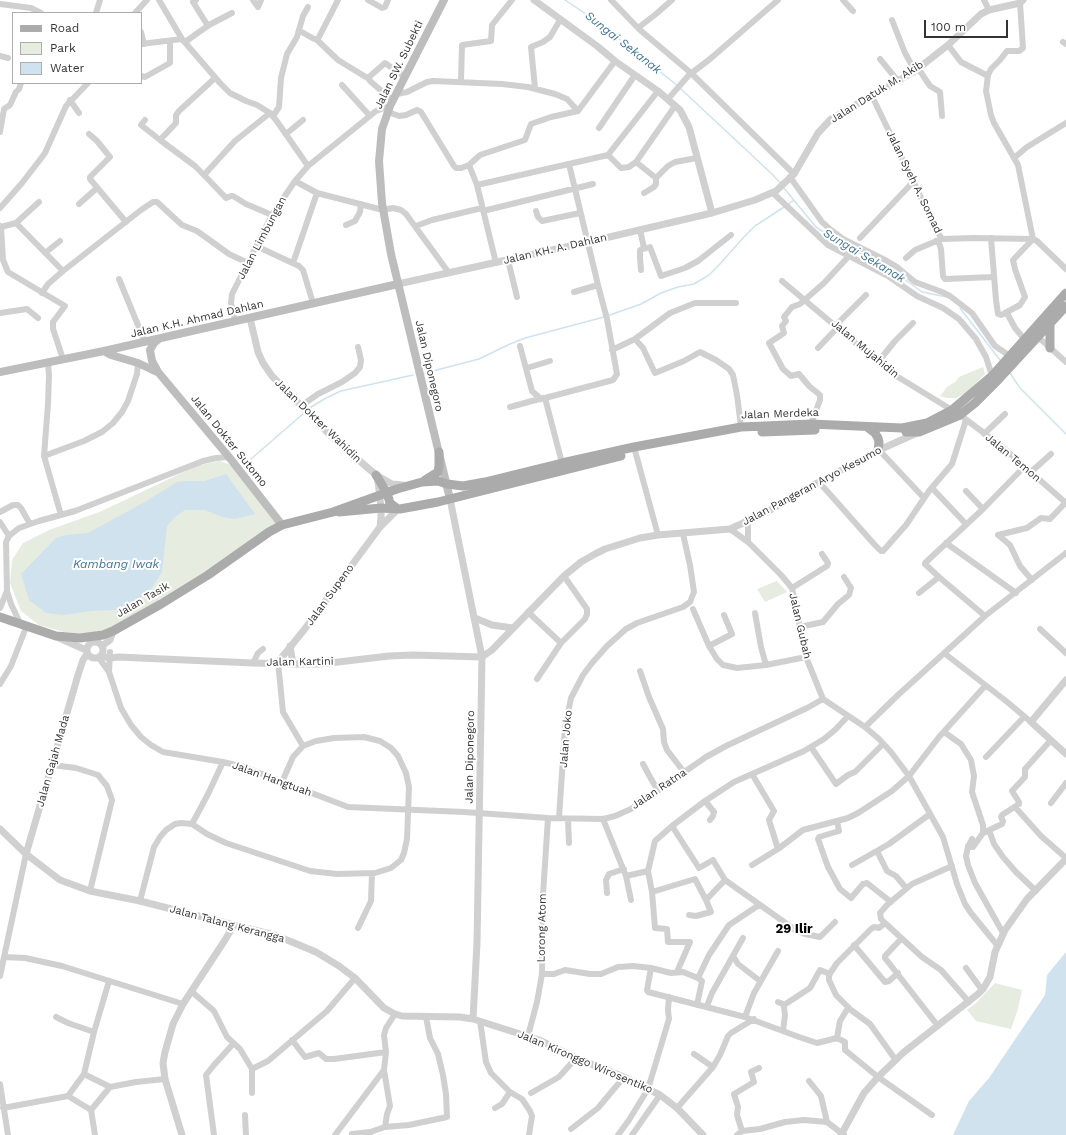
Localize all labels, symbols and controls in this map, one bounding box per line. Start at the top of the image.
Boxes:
water label: Sungai Sekanak [582,9,664,77]
legend [12,12,142,84]
scale bar [926,12,1010,38]
street label: Jalan SW. Subekti [372,19,426,111]
text: 100 m [931,20,966,34]
text: Road [50,21,79,35]
text: Park [50,41,76,55]
street label: Jalan Datuk M. Akib [828,58,926,126]
text: Water [50,61,84,75]
street label: Jalan Syeh A. Somad [883,128,945,236]
street label: Jalan Limbungan [235,194,289,282]
water label: Sungai Sekanak [820,226,908,286]
street label: Jalan KH. A. Dahlan [502,231,608,267]
street label: Jalan K.H. Ahmad Dahlan [129,297,265,341]
street label: Jalan Mujahidin [829,317,901,381]
street label: Jalan Diponegoro [412,319,446,413]
street label: Jalan Dokter Wahidin [272,376,364,466]
street label: Jalan Dokter Sutomo [188,392,270,490]
street label: Jalan Merdeka [741,406,819,422]
street label: Jalan Temon [983,431,1043,485]
street label: Jalan Pangeran Aryo Kesumo [740,444,884,528]
water label: Kambang Iwak [73,557,159,571]
street label: Jalan Supeno [303,562,357,628]
street label: Jalan Tasik [114,580,172,620]
street label: Jalan Gubah [786,592,814,660]
street label: Jalan Kartini [266,655,334,669]
street label: Jalan Diponegoro [463,710,477,804]
street label: Jalan Joko [557,710,575,768]
street label: Jalan Gajah Mada [34,714,72,808]
street label: Jalan Hangtuah [230,758,314,800]
street label: Jalan Ratna [629,766,689,812]
street label: Lorong Atom [535,893,549,963]
street label: Jalan Talang Kerangga [168,902,286,946]
district label: 29 Ilir [775,921,813,937]
street label: Jalan Kironggo Wirosentiko [515,1027,655,1097]

